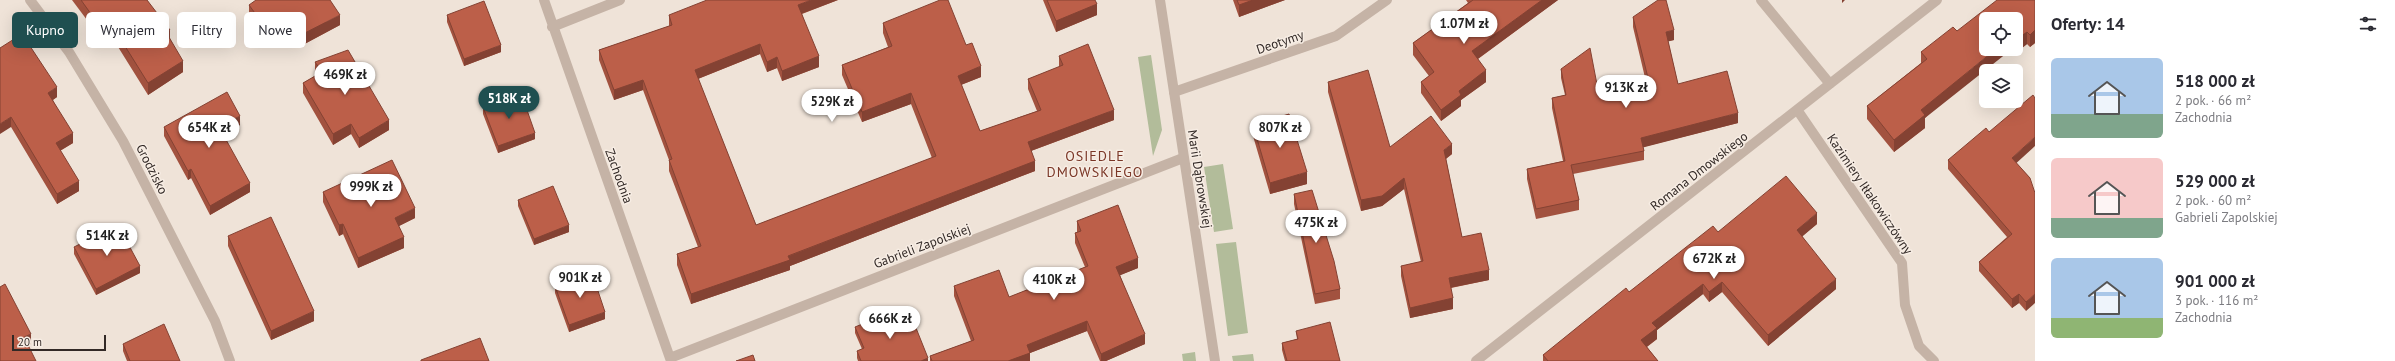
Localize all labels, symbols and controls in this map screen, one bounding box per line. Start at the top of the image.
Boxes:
pin: 1.07M zł [1423,11,1505,45]
chip: Kupno [12,12,78,48]
chip: Wynajem [86,12,169,48]
chip: Filtry [177,12,236,48]
chip: Nowe [244,12,306,48]
map controls [1979,12,2023,108]
button: locate [1979,12,2023,56]
text: Oferty: 14 [2051,13,2125,35]
icon: filters [2357,13,2379,35]
text: 1.07M zł [1439,15,1489,32]
street label: Deotymy [1254,26,1306,58]
pin: 469K zł [308,62,382,96]
button: layers [1979,64,2023,108]
text: 469K zł [323,66,367,83]
text: 518 000 zł [2175,70,2255,92]
icon: home [2083,74,2131,122]
pin: 913K zł [1589,75,1663,109]
text: 913K zł [1604,79,1648,96]
pin: 518K zł [472,86,546,120]
pin: 529K zł [795,89,869,123]
text: 518K zł [487,90,531,107]
text: 2 pok. · 66 m² [2175,92,2251,109]
text: 529K zł [810,93,854,110]
text: Zachodnia [2175,109,2232,126]
pin: 654K zł [172,115,246,149]
pin: 807K zł [1243,115,1317,149]
text: 654K zł [187,119,231,136]
text: 807K zł [1258,119,1302,136]
street label: Marii Dąbrowskiej [1184,128,1216,230]
street label: Romana Dmowskiego [1647,128,1751,214]
street label: Kazimiery Iłłakowiczówny [1823,130,1917,258]
street label: Grodzisko [132,141,172,197]
street label: Zachodnia [601,146,637,206]
district label: OSIEDLE DMOWSKIEGO [1047,147,1143,181]
text: 529 000 zł [2175,170,2255,192]
pin: 999K zł [334,174,408,208]
icon: home [2083,174,2131,222]
text: 999K zł [349,178,393,195]
text: 2 pok. · 60 m² [2175,192,2251,209]
text: Gabrieli Zapolskiej [2175,209,2278,226]
pin: 475K zł [1279,210,1353,244]
text: 475K zł [1294,214,1338,231]
street label: Gabrieli Zapolskiej [871,220,973,272]
pin: 514K zł [70,223,144,257]
text: 514K zł [85,227,129,244]
pin: 672K zł [1677,246,1751,280]
text: 672K zł [1692,250,1736,267]
pin: 901K zł [543,265,617,299]
pin: 410K zł [1017,267,1091,301]
text: 901K zł [558,269,602,286]
text: 901 000 zł [2175,270,2255,292]
text: 410K zł [1032,271,1076,288]
icon: home [2083,274,2131,322]
text: 3 pok. · 116 m² [2175,292,2258,309]
pin: 666K zł [853,306,927,340]
text: Zachodnia [2175,309,2232,326]
text: 666K zł [868,310,912,327]
scale bar [12,333,106,352]
text: 20 m [18,335,42,349]

